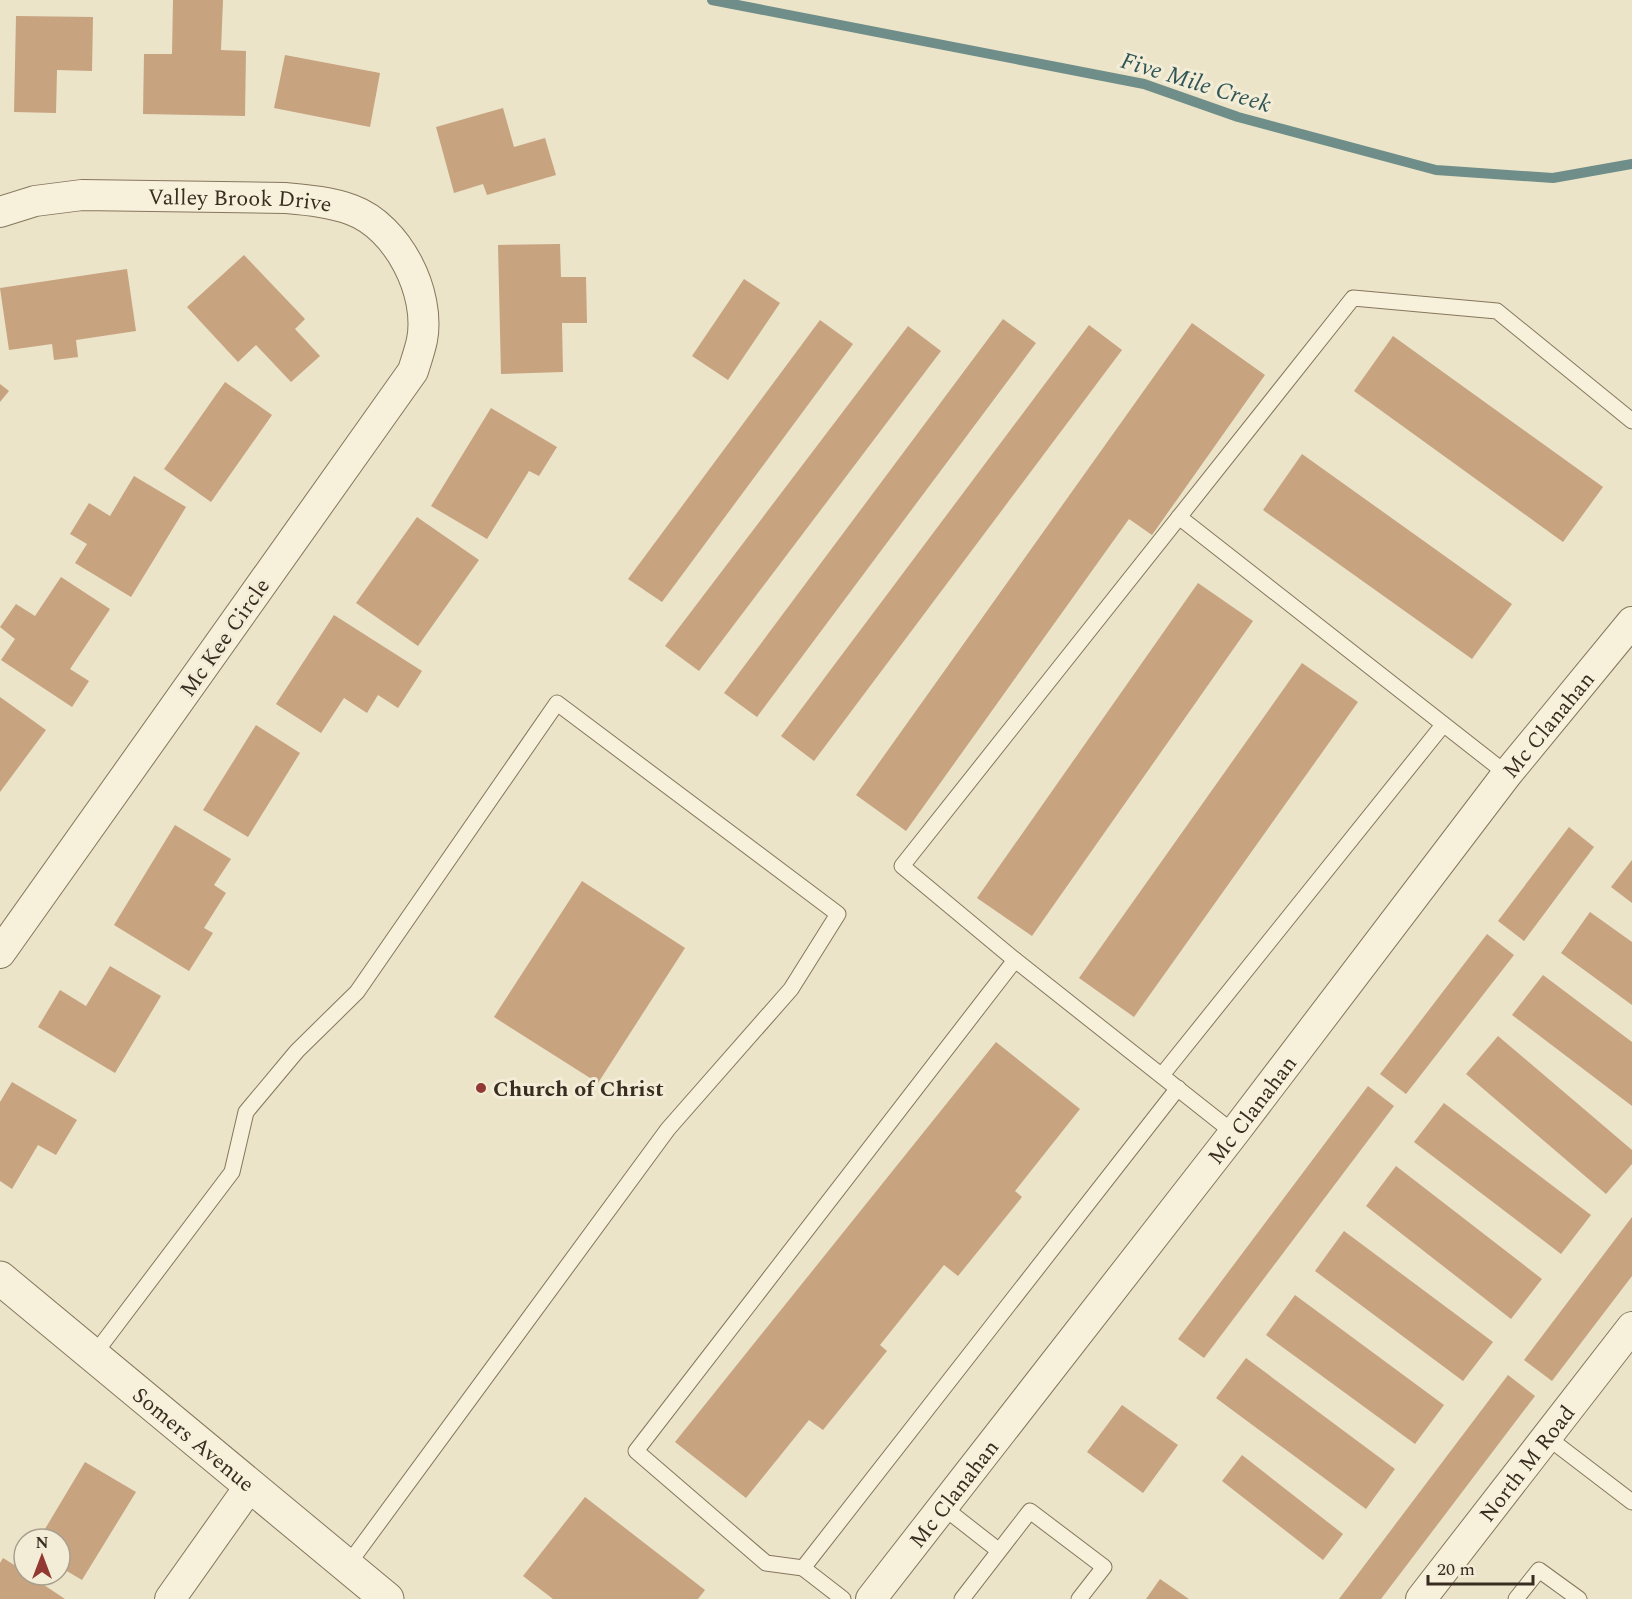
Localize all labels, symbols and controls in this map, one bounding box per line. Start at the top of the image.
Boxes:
water label: Five Mile Creek [1116,43,1275,123]
street label: Valley Brook Drive [147,181,334,222]
street label: Mc Kee Circle [172,572,278,704]
street label: Mc Clanahan [1495,665,1603,786]
street label: Mc Clanahan [1200,1049,1305,1172]
place label: Church of Christ [493,1073,664,1106]
marker: Church of Christ [474,1081,488,1095]
street label: Somers Avenue [125,1379,261,1501]
street label: North M Road [1471,1398,1584,1530]
street label: Mc Clanahan [902,1433,1008,1556]
north arrow [12,1527,72,1587]
text: N [35,1531,49,1555]
scale bar [1428,1548,1533,1586]
text: 20 m [1437,1556,1475,1583]

